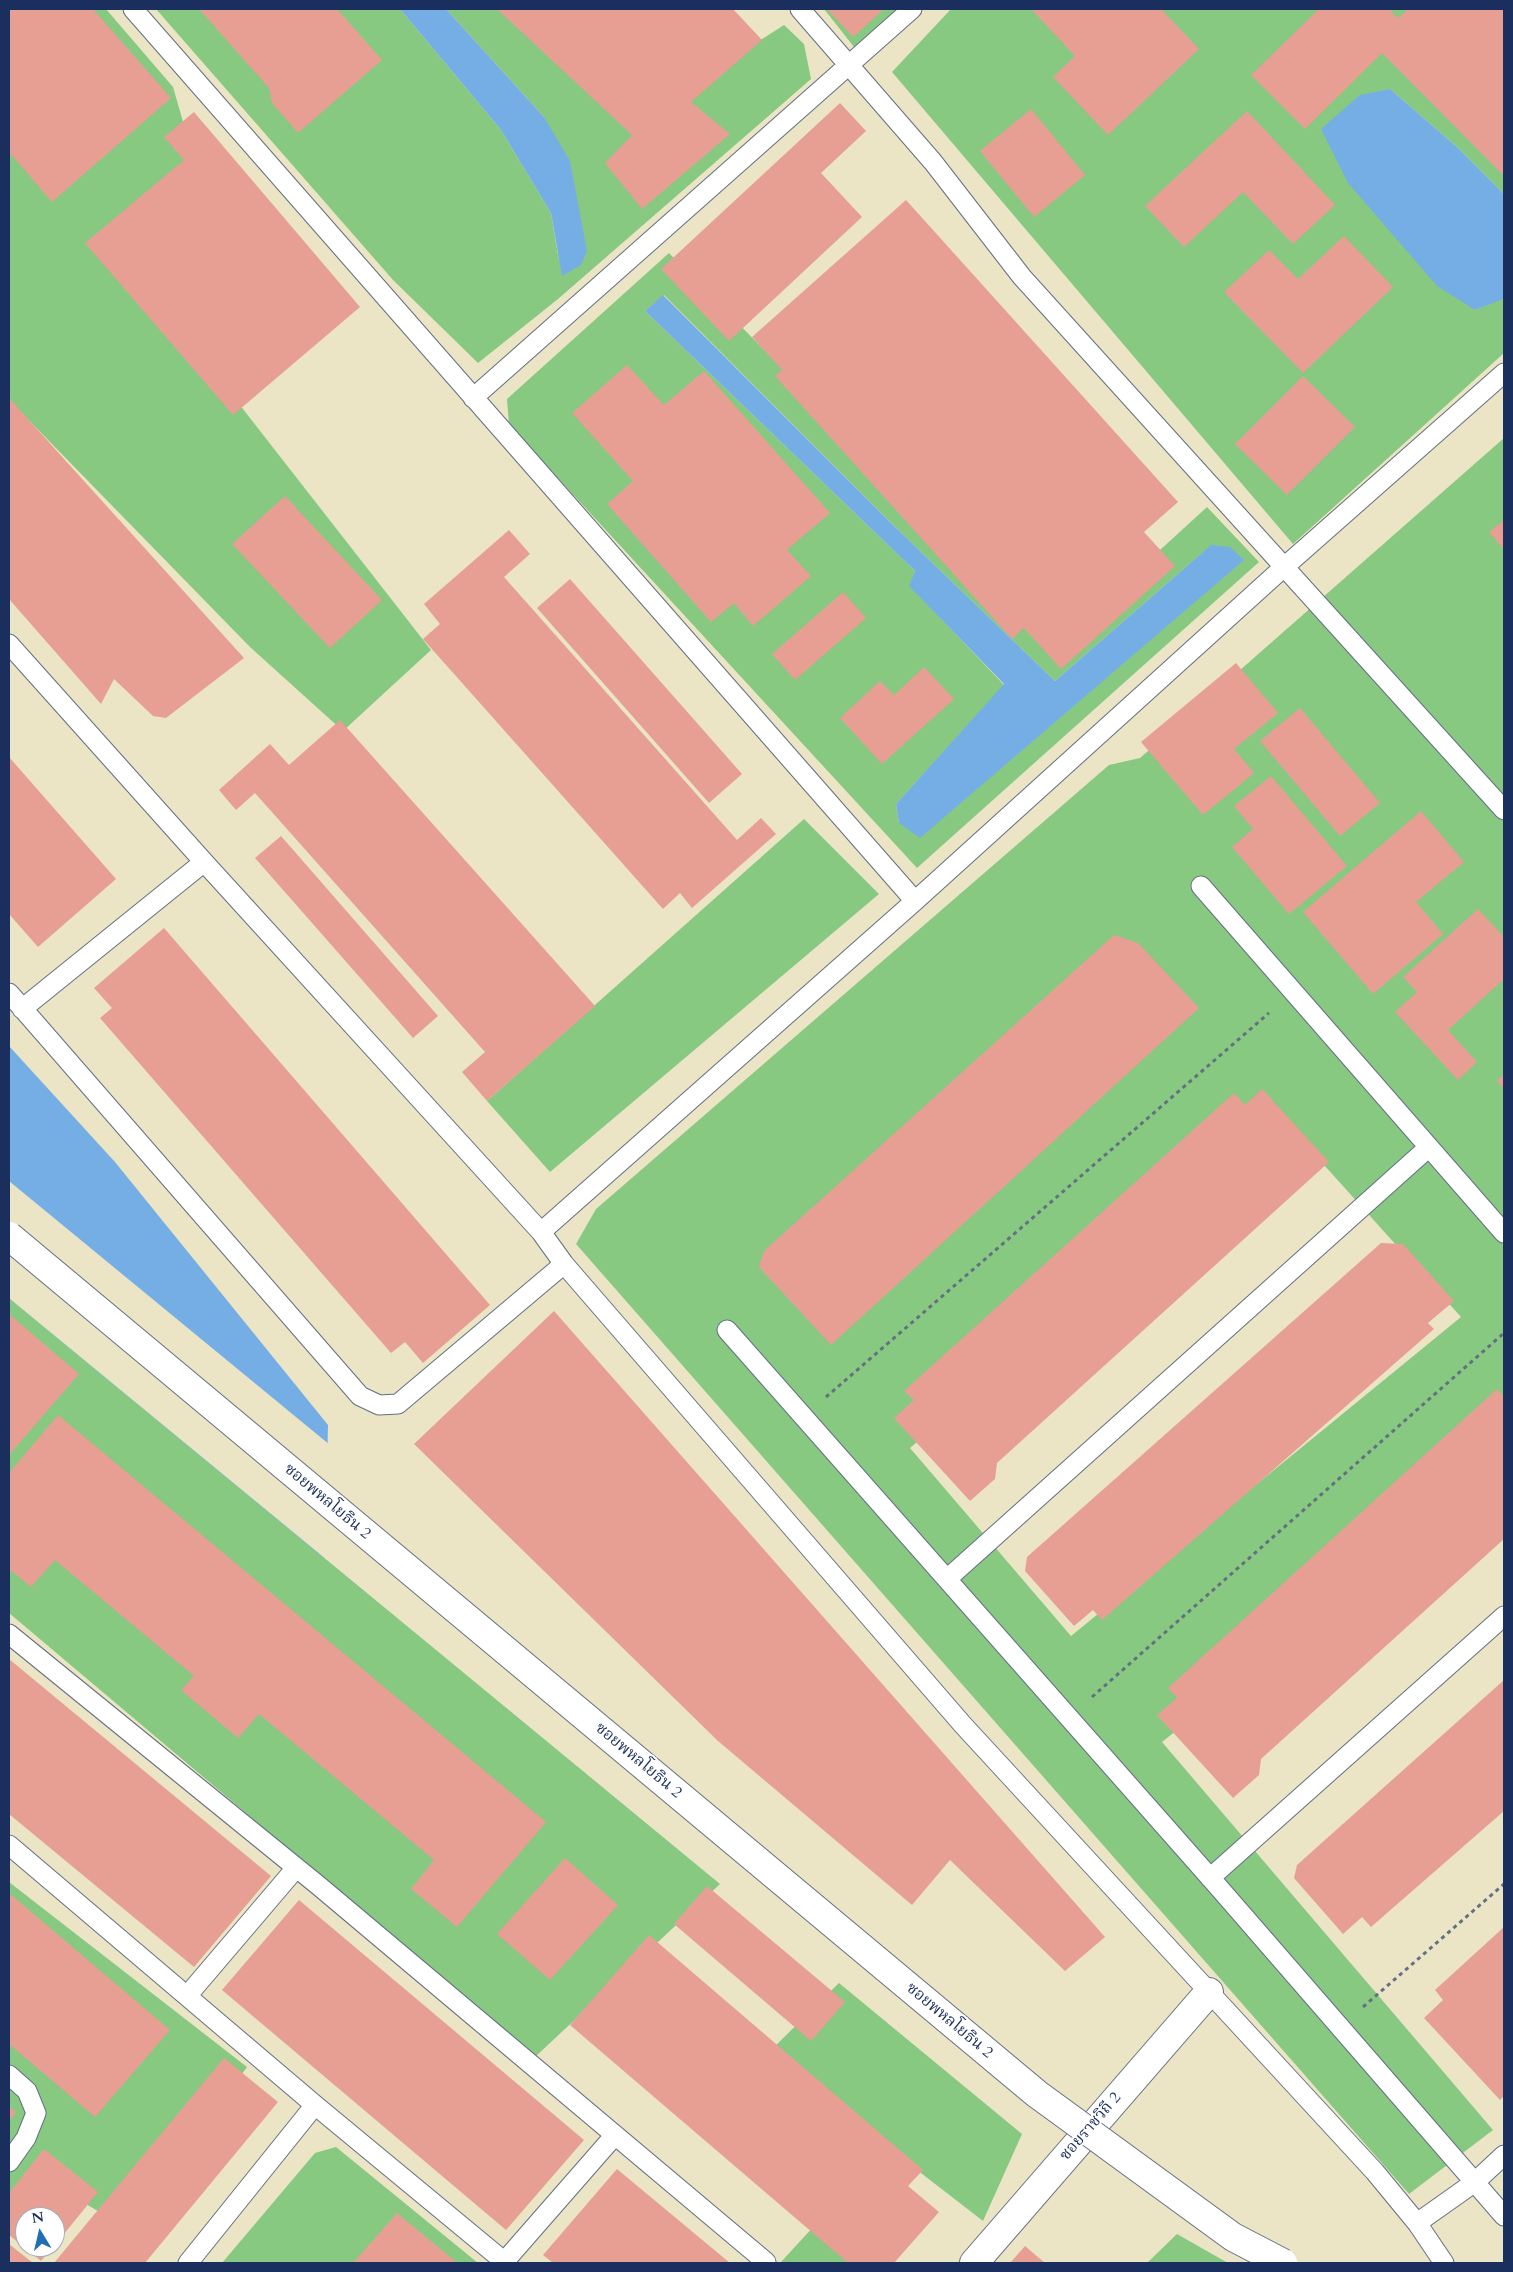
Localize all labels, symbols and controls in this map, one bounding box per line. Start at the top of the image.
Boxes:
street label: ซอยพหลโยธิน 2 [280,1460,374,1544]
street label: ซอยพหลโยธิน 2 [591,1719,685,1803]
street label: ซอยพหลโยธิน 2 [902,1979,996,2063]
street label: ซอยราชวิถี 2 [1056,2089,1126,2165]
north arrow [15,2207,65,2257]
text: N [30,2207,45,2228]

